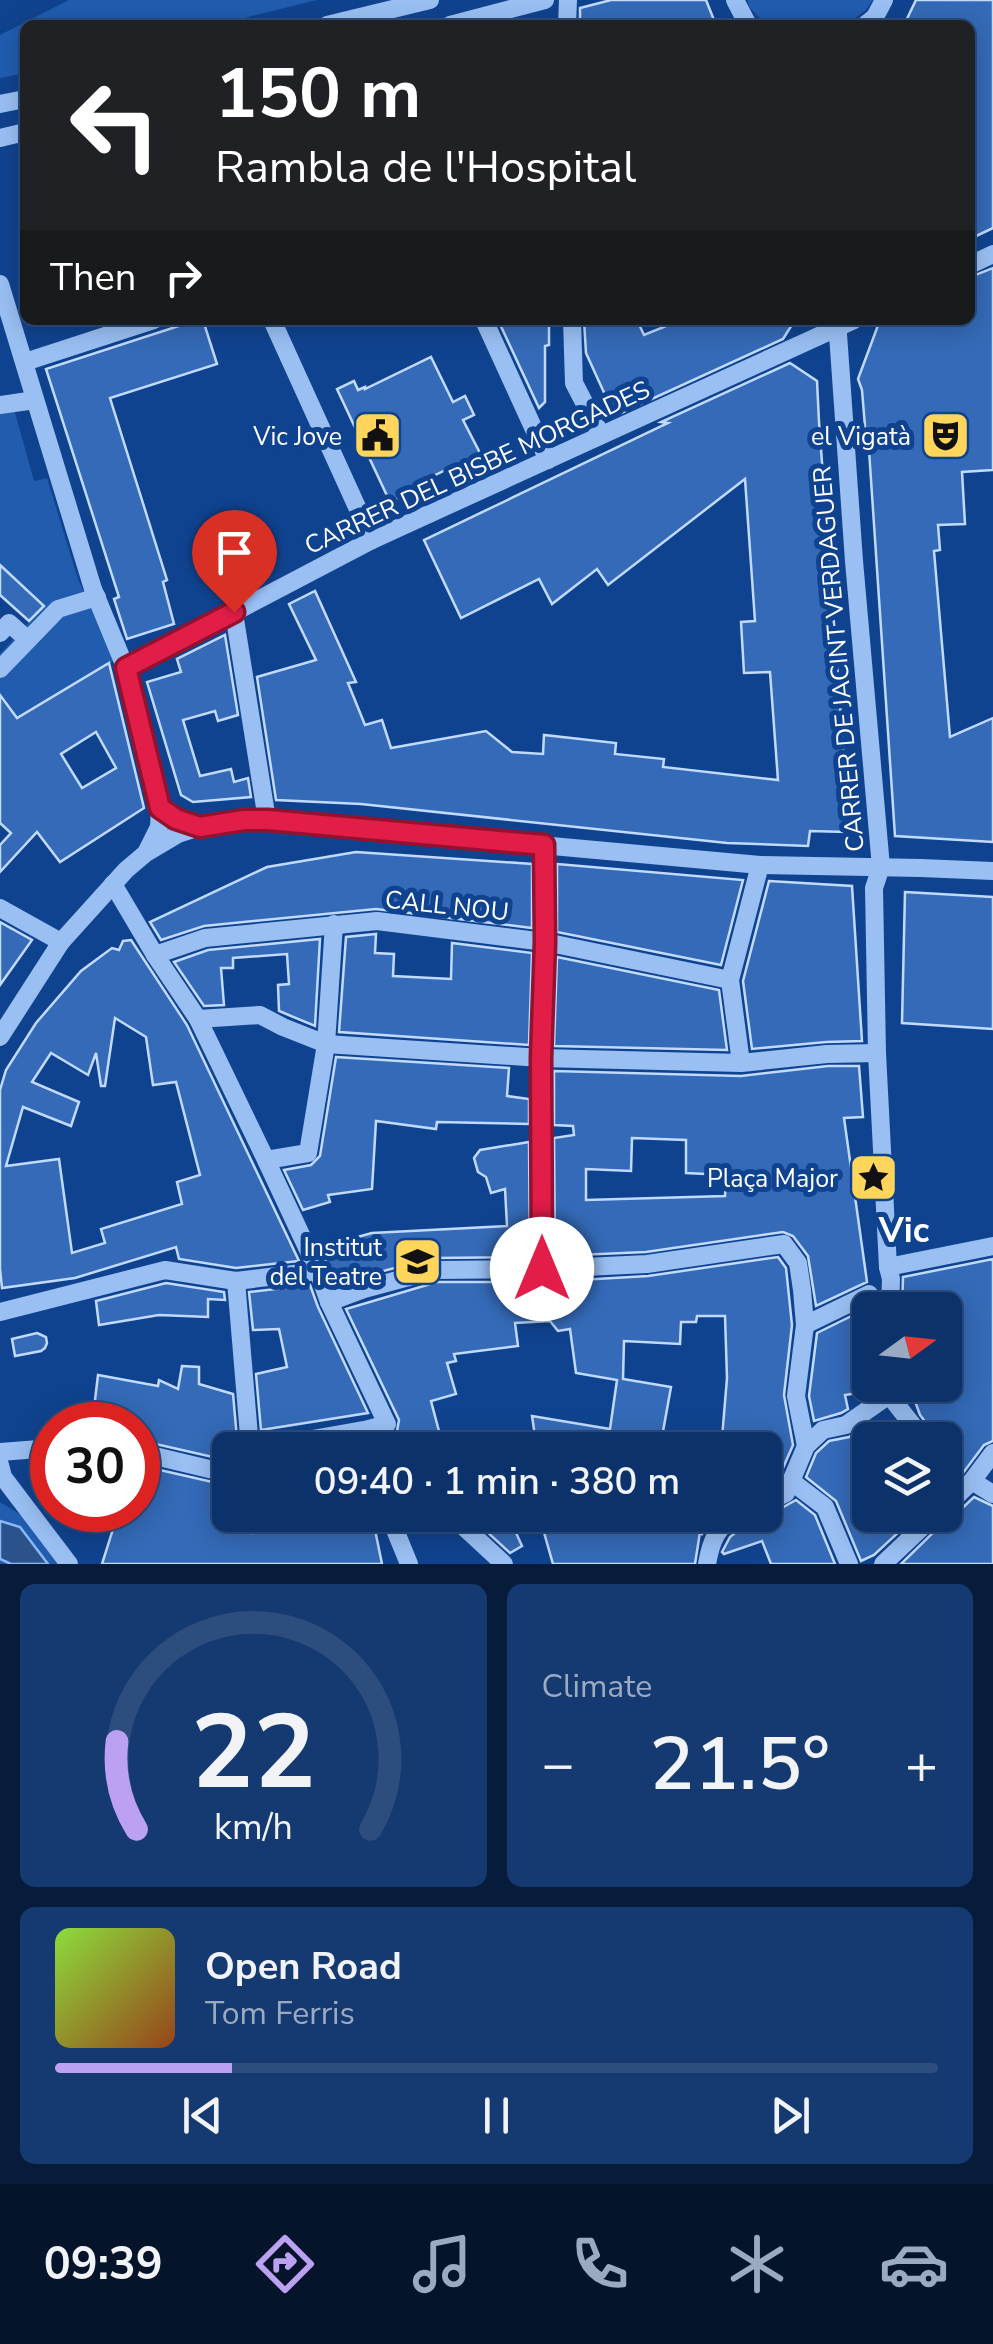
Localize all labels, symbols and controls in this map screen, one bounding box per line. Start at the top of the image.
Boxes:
text: 150 m [215,46,421,142]
icon: left [50,60,180,190]
text: Rambla de l'Hospital [215,137,636,198]
icon: right [156,250,211,305]
text: Then [50,252,136,303]
street label: CARRER DEL BISBE MORGADES [299,373,656,563]
public building icon: Vic Jove [351,410,403,462]
theatre icon: el Vigatà [920,410,972,462]
place label: Vic Jove [252,420,342,454]
place label: el Vigatà [811,420,911,454]
street label: CARRER DE JACINT VERDAGUER [805,464,873,853]
pin [192,510,277,613]
icon: arrive [207,525,262,580]
street label: CALL NOU [383,883,510,929]
place icon: Plaça Major [847,1152,899,1204]
place label: Plaça Major [707,1162,838,1196]
district label: Vic [878,1207,930,1254]
position arrow [490,1217,594,1321]
place label: Institut del Teatre [270,1231,382,1294]
school or university icon: Institut del Teatre [391,1235,443,1287]
north arrow [852,1292,962,1402]
map controls [852,1292,962,1532]
speed limit sign: 30 [30,1402,160,1532]
button: layers [852,1422,962,1532]
text: 09:40 · 1 min · 380 m [314,1456,680,1507]
text: Climate [542,1665,652,1708]
text: 22 [191,1682,316,1824]
text: 21.5° [649,1713,830,1815]
text: − [542,1727,575,1802]
text: + [905,1727,938,1802]
text: km/h [214,1803,293,1852]
text: Open Road [205,1941,402,1992]
text: Tom Ferris [205,1992,355,2035]
icon: previous [175,2088,230,2143]
icon: pause [469,2088,524,2143]
icon: next [763,2088,818,2143]
icon: directions [250,2229,320,2299]
icon: music [407,2229,477,2299]
icon: phone [565,2229,635,2299]
icon: climate [722,2229,792,2299]
icon: car [879,2229,949,2299]
text: 09:39 [44,2234,163,2295]

